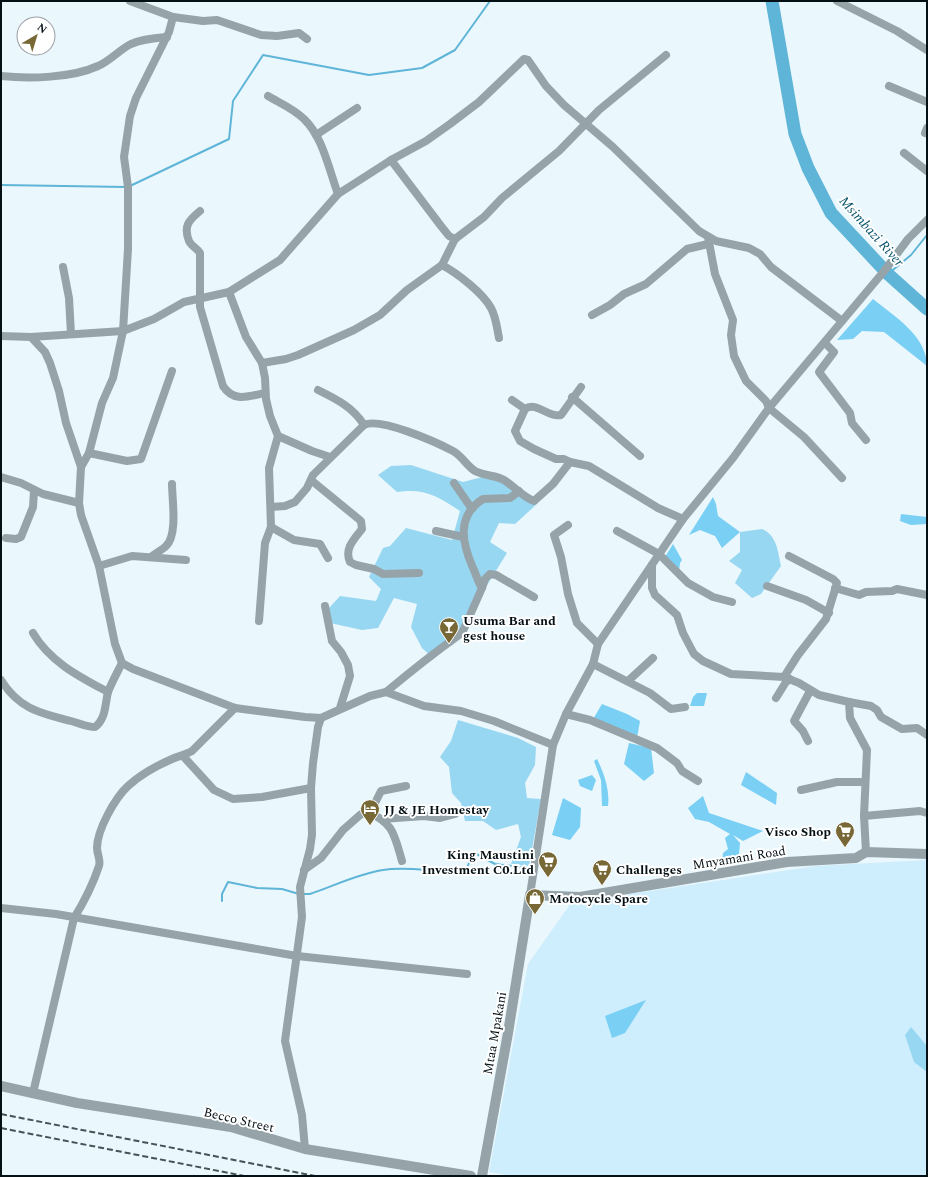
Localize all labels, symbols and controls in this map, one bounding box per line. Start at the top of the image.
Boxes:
north arrow [16,16,56,56]
text: N [33,19,51,38]
water label: Msimbazi River [834,191,909,272]
place label: Usuma Bar and gest house [463,611,556,646]
bar icon: Usuma Bar and gest house [438,616,460,644]
hotel icon: JJ & JE Homestay [359,798,381,826]
place label: JJ & JE Homestay [384,800,490,820]
supermarket icon: Visco Shop [834,820,856,848]
place label: Visco Shop [764,822,831,842]
street label: Mnyamani Road [691,841,787,875]
place label: King Maustini Investment C0.Ltd [422,845,534,880]
supermarket icon: King Maustini Investment C0.Ltd [537,850,559,878]
supermarket icon: Challenges [591,858,613,886]
place label: Challenges [616,860,682,880]
shop icon: Motocycle Spare [524,887,546,915]
place label: Motocycle Spare [549,889,648,909]
street label: Mtaa Mpakani [478,990,512,1076]
street label: Becco Street [202,1102,276,1138]

